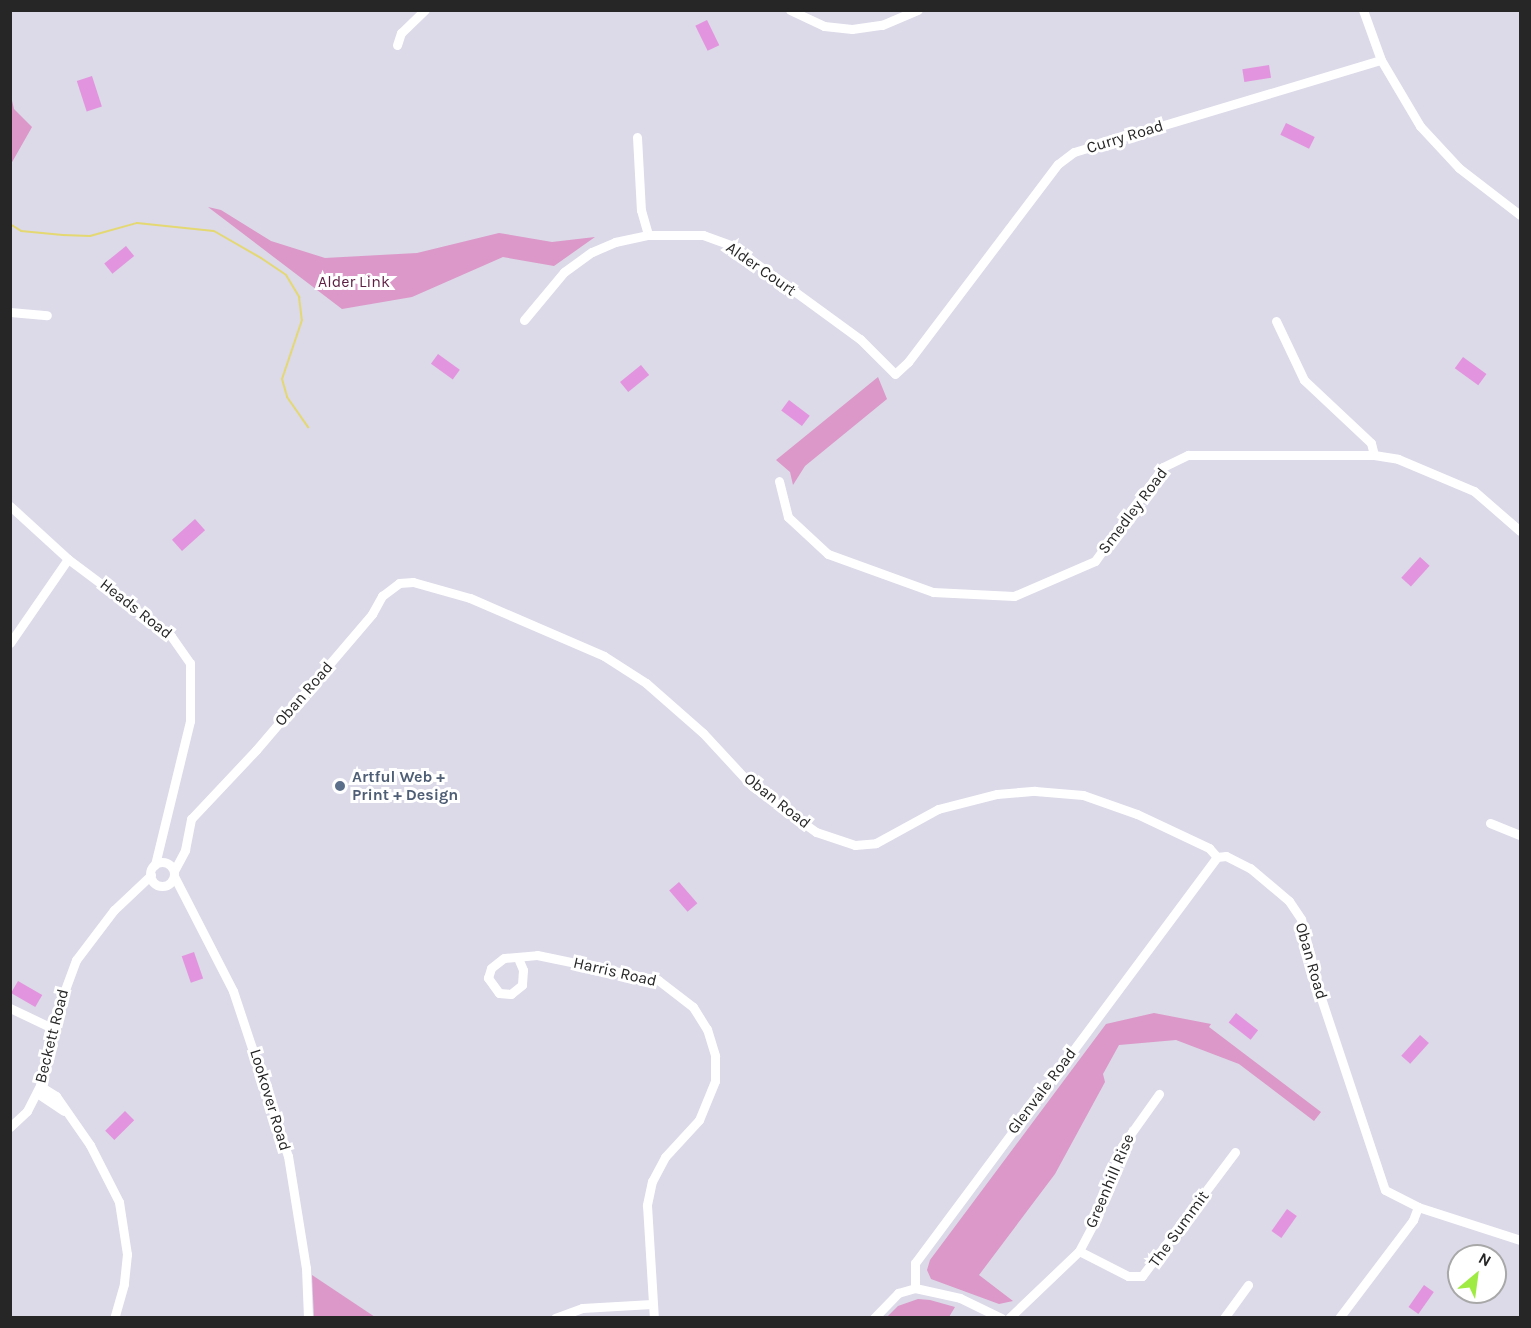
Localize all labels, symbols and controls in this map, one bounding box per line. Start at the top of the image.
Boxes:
street label: Curry Road [1084,116,1166,158]
street label: Alder Court [722,238,800,300]
park label: Alder Link [318,272,390,292]
street label: Smedley Road [1094,464,1172,558]
street label: Heads Road [96,575,176,643]
street label: Oban Road [271,658,337,730]
place label: Artful Web + Print + Design [352,767,458,805]
street label: Oban Road [740,769,814,833]
marker: Artful Web + Print + Design [333,779,347,793]
street label: Oban Road [1291,920,1331,1002]
street label: Harris Road [571,953,659,991]
street label: Beckett Road [31,987,73,1085]
street label: Glenvale Road [1003,1044,1081,1138]
street label: Lookover Road [245,1047,295,1153]
street label: Greenhill Rise [1082,1131,1138,1231]
street label: The Summit [1145,1187,1213,1271]
north arrow [1447,1244,1507,1304]
text: N [1475,1248,1495,1271]

